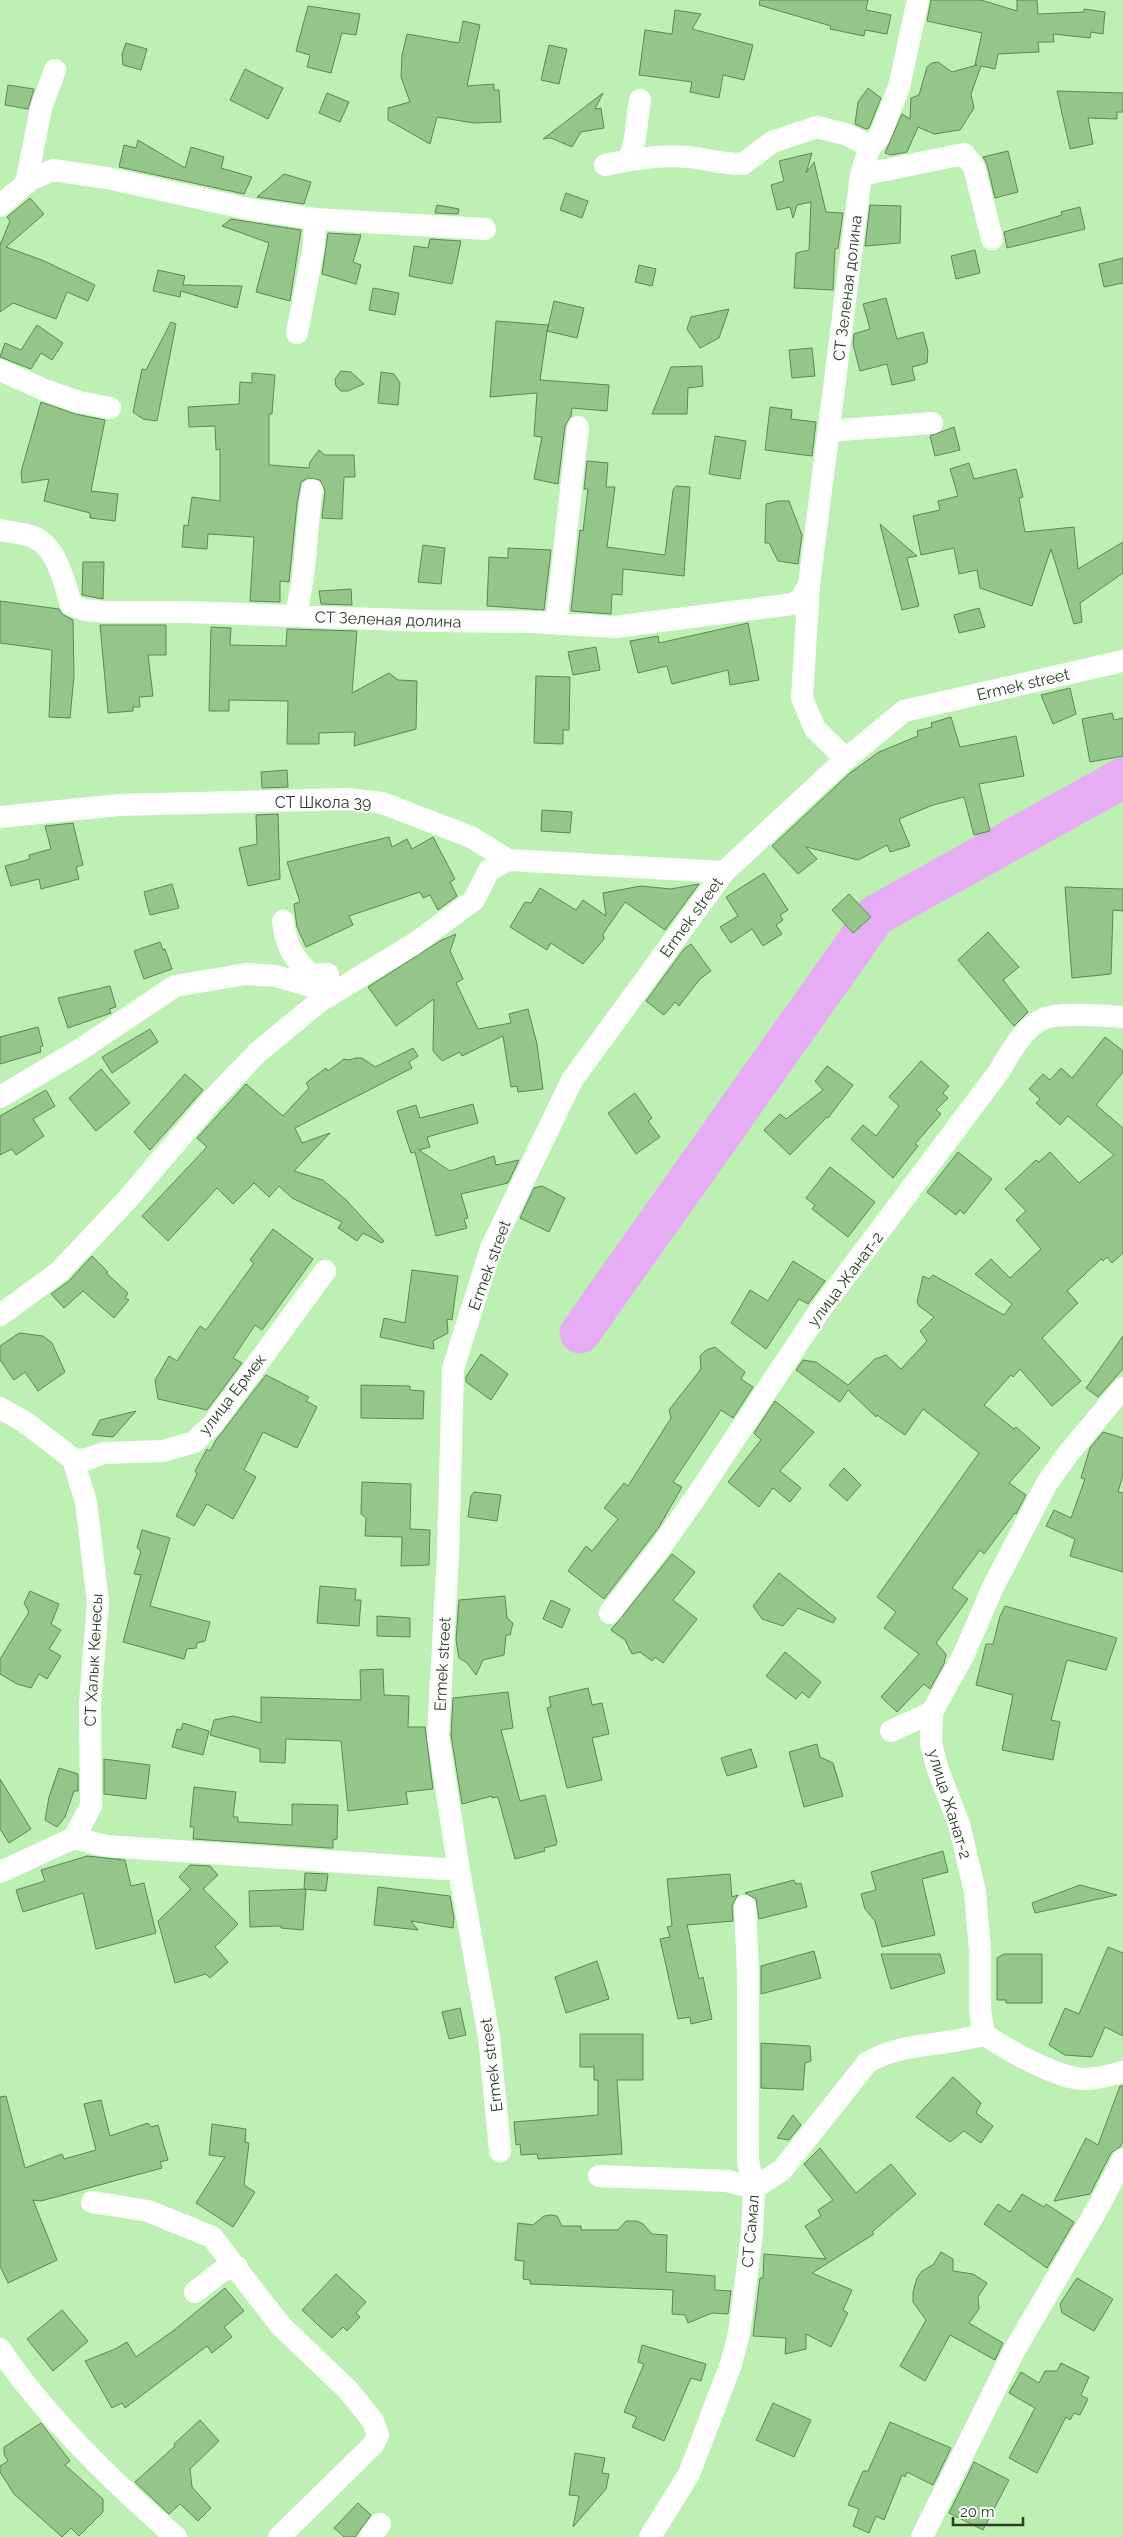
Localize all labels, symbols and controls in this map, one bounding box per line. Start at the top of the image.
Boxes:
street label: СТ Зеленая долина [829,214,866,362]
street label: СТ Зеленая долина [314,607,462,632]
street label: Ermek street [975,664,1072,704]
street label: СТ Школа 39 [275,793,371,812]
street label: Ermek street [656,873,727,961]
street label: Ermek street [464,1217,515,1313]
street label: улица Жанат-2 [804,1228,887,1330]
street label: улица Ермек [195,1350,270,1439]
street label: СТ Халык Кенесы [81,1593,106,1727]
street label: Ermek street [431,1616,454,1712]
street label: улица Жанат-2 [924,1747,975,1861]
street label: Ermek street [476,2016,507,2113]
street label: СТ Самал [738,2194,763,2268]
scale bar [953,2494,1023,2526]
text: 20 m [960,2503,995,2521]

